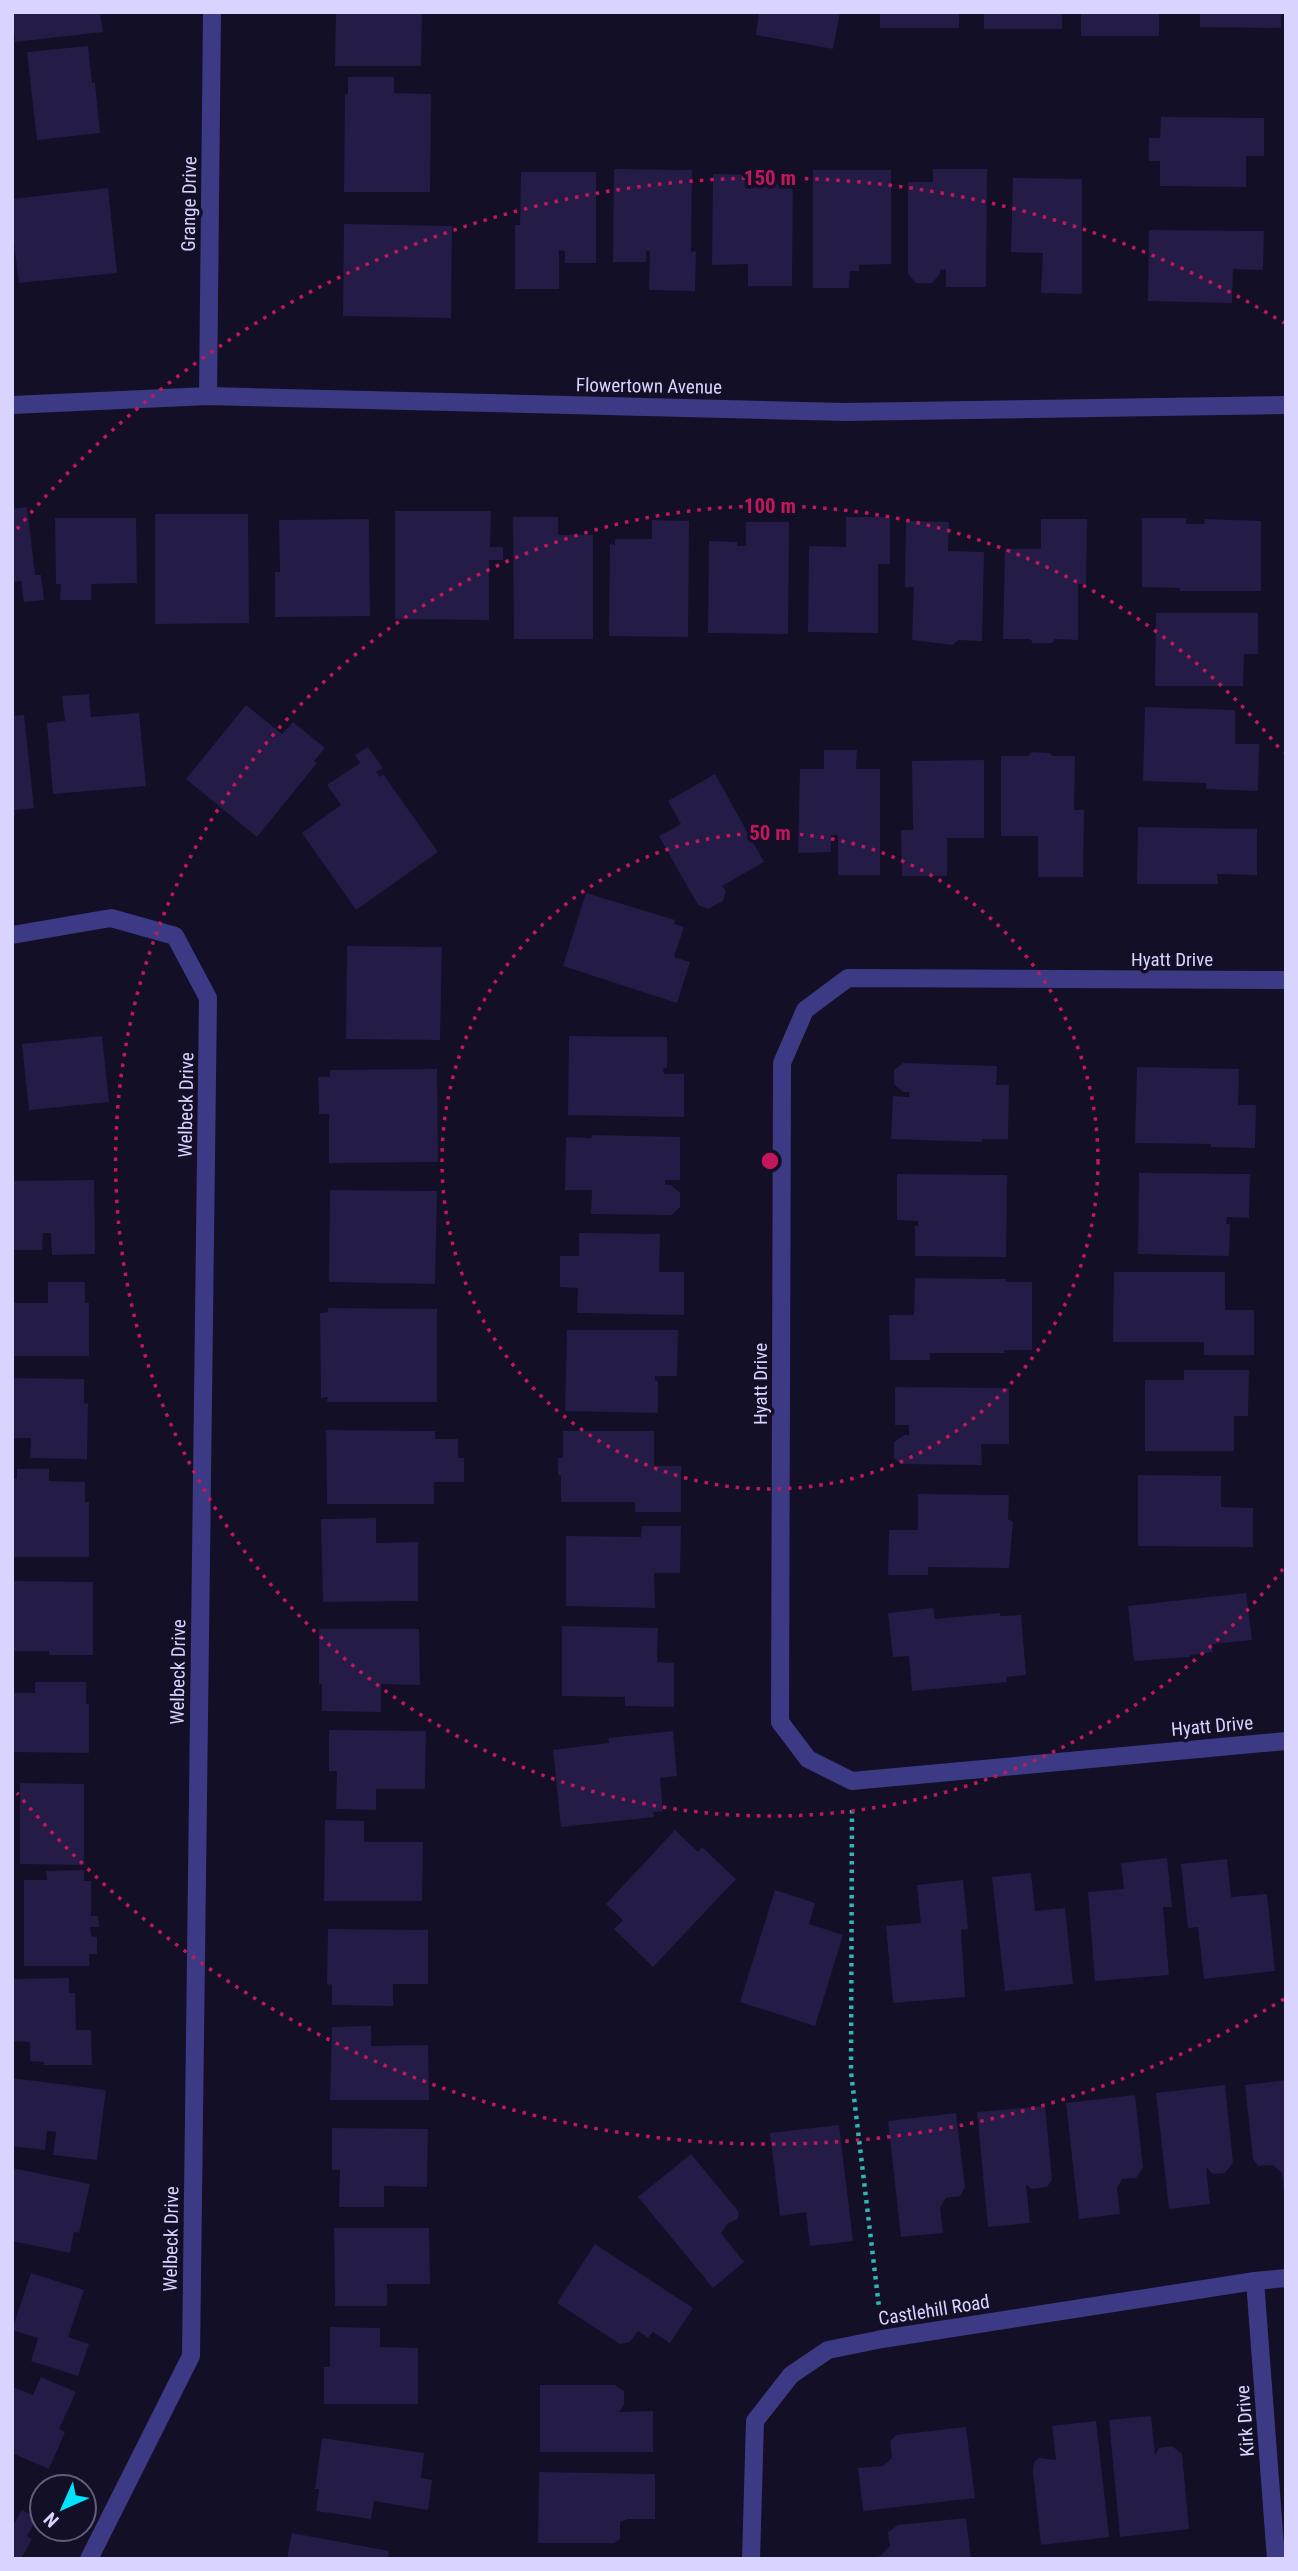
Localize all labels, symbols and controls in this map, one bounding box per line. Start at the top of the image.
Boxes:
street label: Grange Drive [177,156,201,252]
text: 150 m [744,166,796,190]
street label: Flowertown Avenue [576,373,722,399]
text: 100 m [744,494,796,518]
text: 50 m [749,821,791,845]
street label: Hyatt Drive [1131,948,1213,971]
street label: Welbeck Drive [174,1052,198,1158]
centre of rings [758,1149,782,1173]
street label: Hyatt Drive [749,1343,772,1425]
street label: Welbeck Drive [166,1619,190,1725]
street label: Hyatt Drive [1170,1711,1254,1741]
street label: Welbeck Drive [159,2186,183,2292]
street label: Castlehill Road [877,2290,991,2330]
street label: Kirk Drive [1231,2385,1259,2457]
north arrow [28,2473,98,2543]
text: N [39,2507,64,2532]

